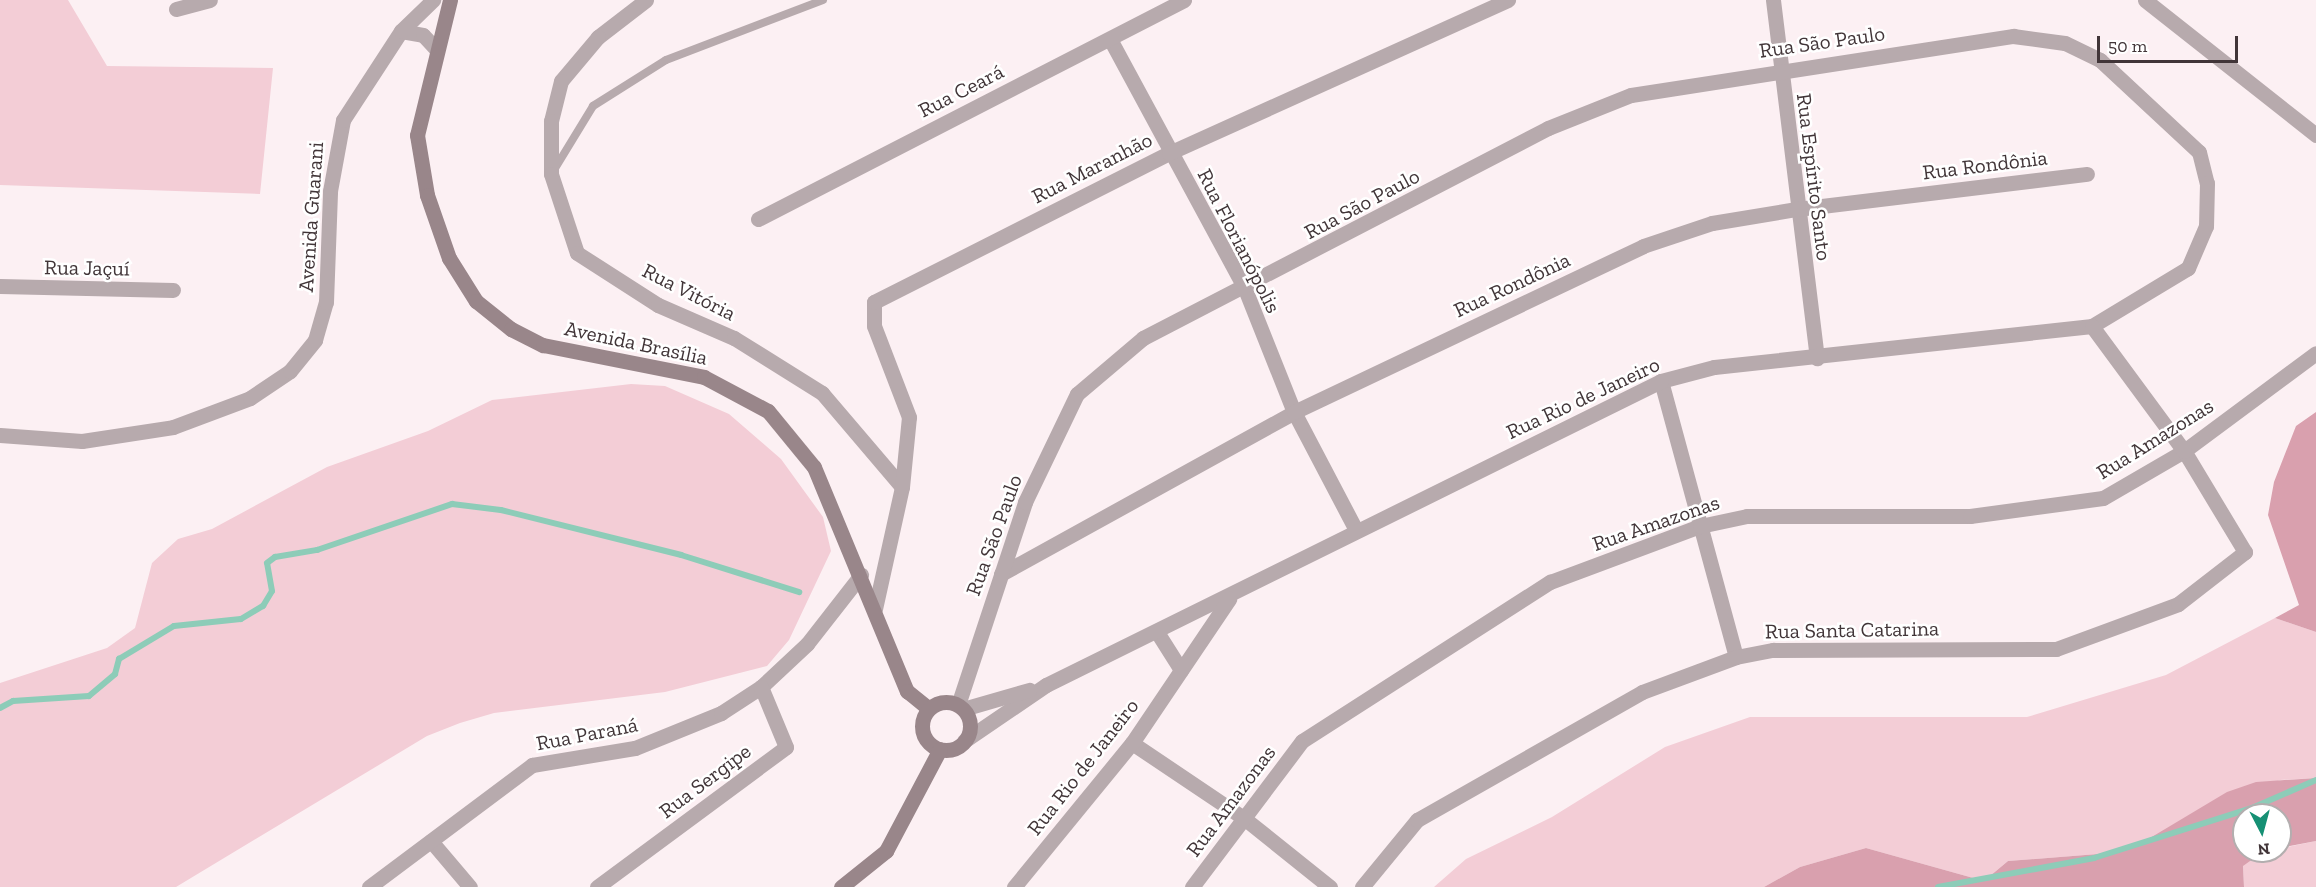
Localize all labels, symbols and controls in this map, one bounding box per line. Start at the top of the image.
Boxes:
street label: Rua São Paulo [1757,21,1887,63]
scale bar [2100,24,2241,62]
text: 50 m [2108,35,2147,57]
street label: Rua Ceará [914,59,1008,123]
street label: Rua Espírito Santo [1791,92,1837,262]
street label: Rua Maranhão [1028,127,1156,209]
street label: Avenida Guarani [293,141,329,293]
street label: Rua Rondônia [1921,145,2049,185]
street label: Rua São Paulo [1300,163,1424,245]
street label: Rua Florianópolis [1192,165,1286,317]
street label: Rua Rondônia [1450,247,1574,323]
street label: Rua Jaçuí [44,255,130,281]
street label: Rua Vitória [638,258,740,326]
street label: Avenida Brasília [562,316,710,370]
street label: Rua Rio de Janeiro [1502,351,1664,445]
street label: Rua Amazonas [2092,393,2218,485]
street label: Rua São Paulo [960,471,1028,599]
street label: Rua Amazonas [1589,489,1723,557]
street label: Rua Santa Catarina [1765,616,1939,644]
street label: Rua Rio de Janeiro [1022,694,1144,840]
street label: Rua Paraná [534,712,640,756]
street label: Rua Sergipe [654,738,756,824]
street label: Rua Amazonas [1181,740,1281,862]
north arrow [2232,803,2292,863]
text: N [2257,839,2271,859]

